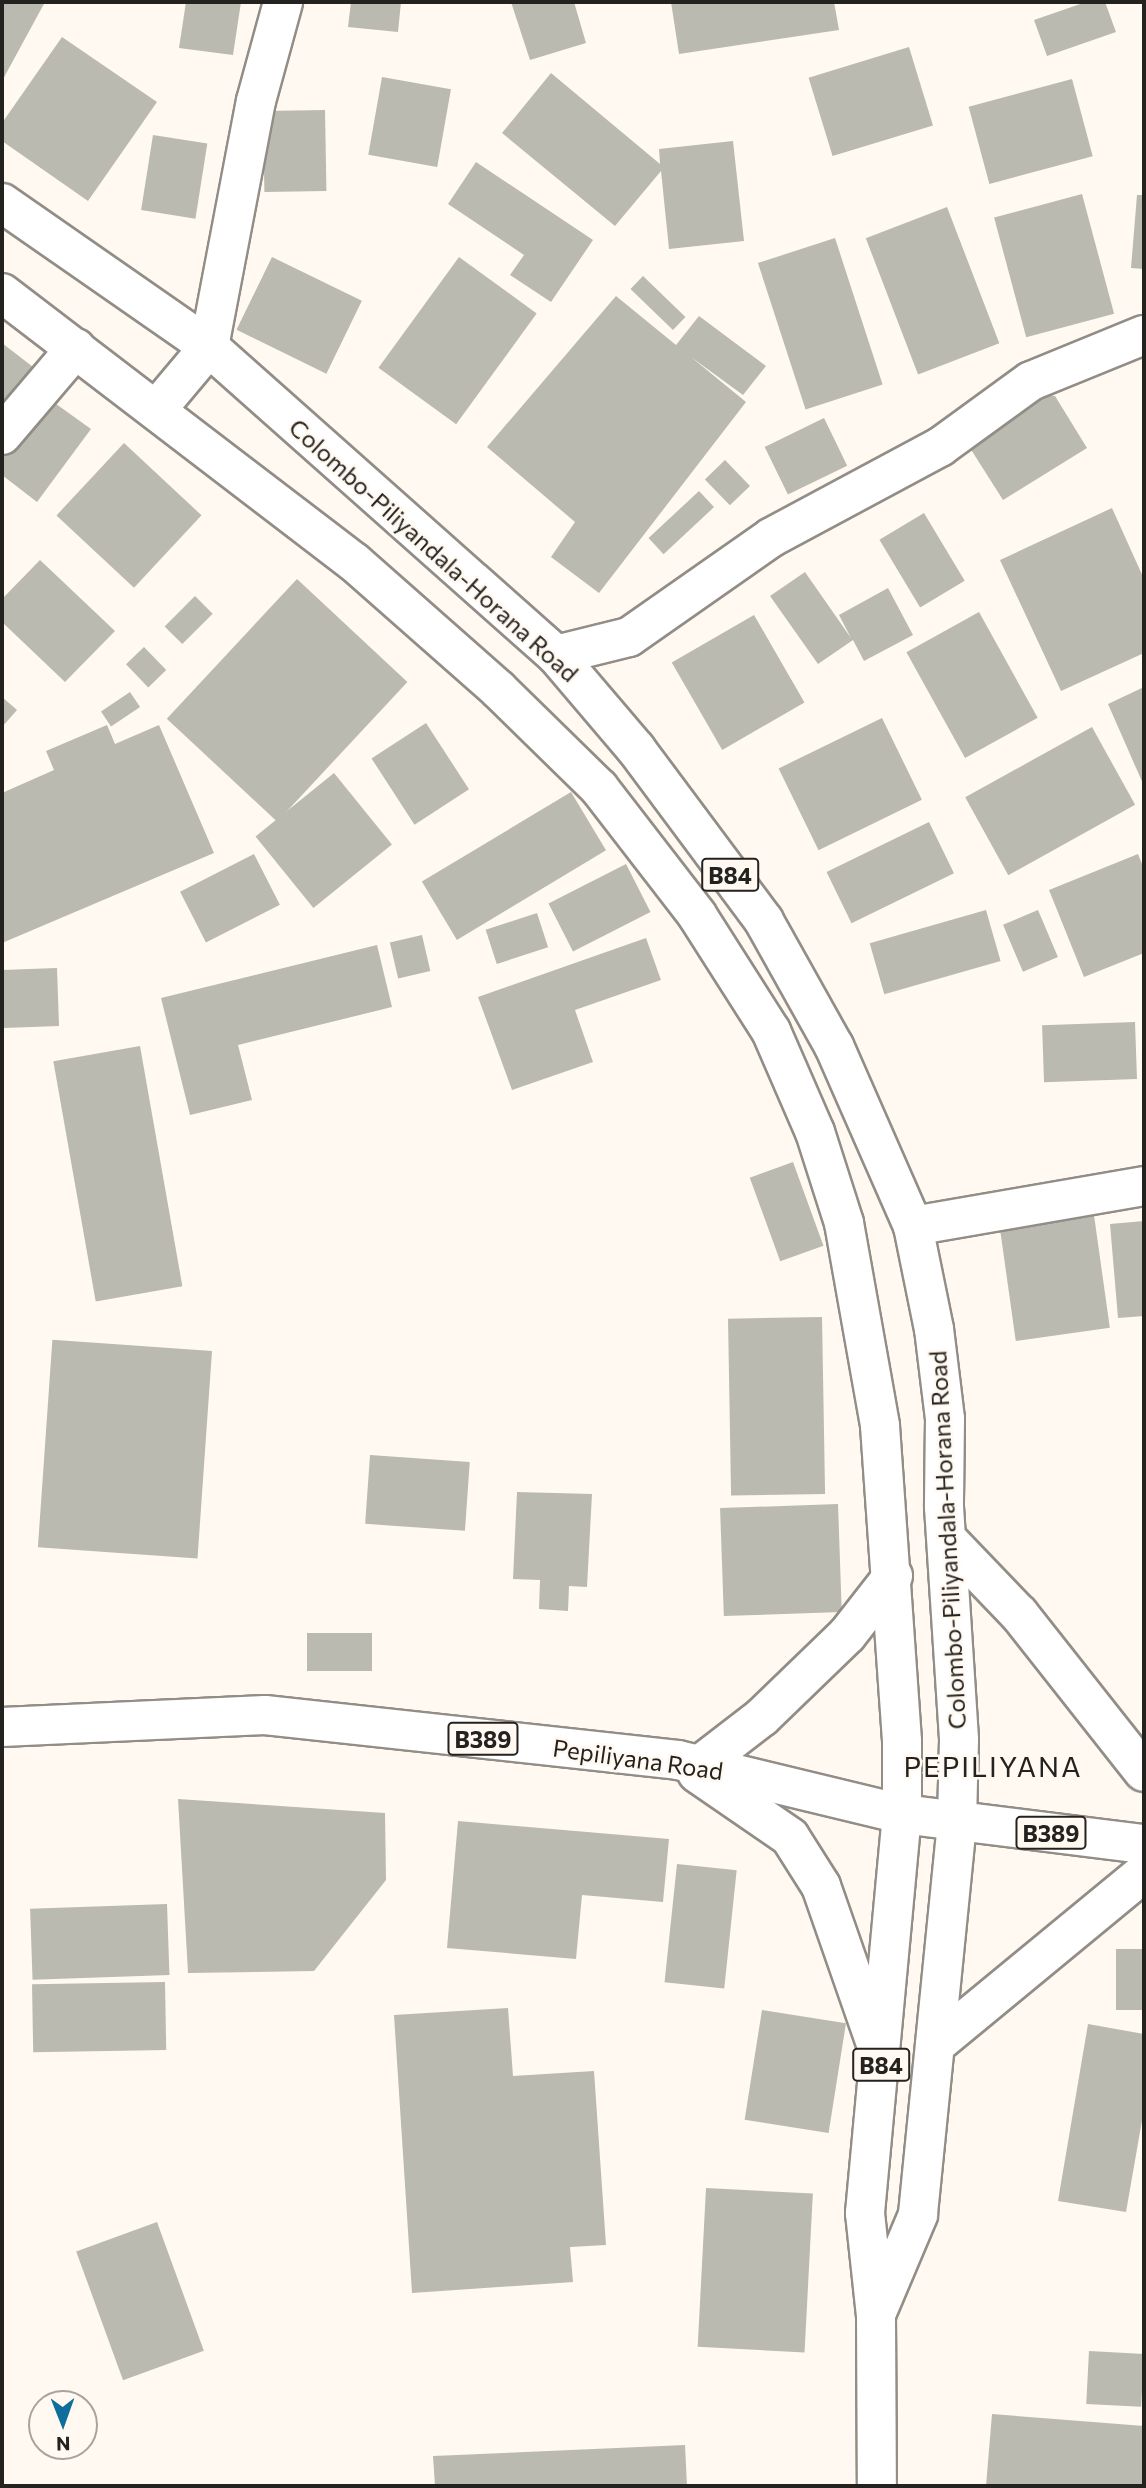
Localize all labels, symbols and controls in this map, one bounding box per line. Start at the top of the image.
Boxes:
street label: Colombo-Piliyandala-Horana Road [283,412,585,688]
road number: B84 [700,856,760,894]
street label: Colombo-Piliyandala-Horana Road [923,1350,971,1730]
road number: B389 [446,1720,520,1758]
street label: Pepiliyana Road [551,1733,725,1785]
district label: PEPILIYANA [905,1749,1081,1783]
road number: B389 [1014,1814,1088,1852]
road number: B84 [851,2046,911,2084]
north arrow [28,2390,98,2460]
text: N [56,2433,71,2456]

